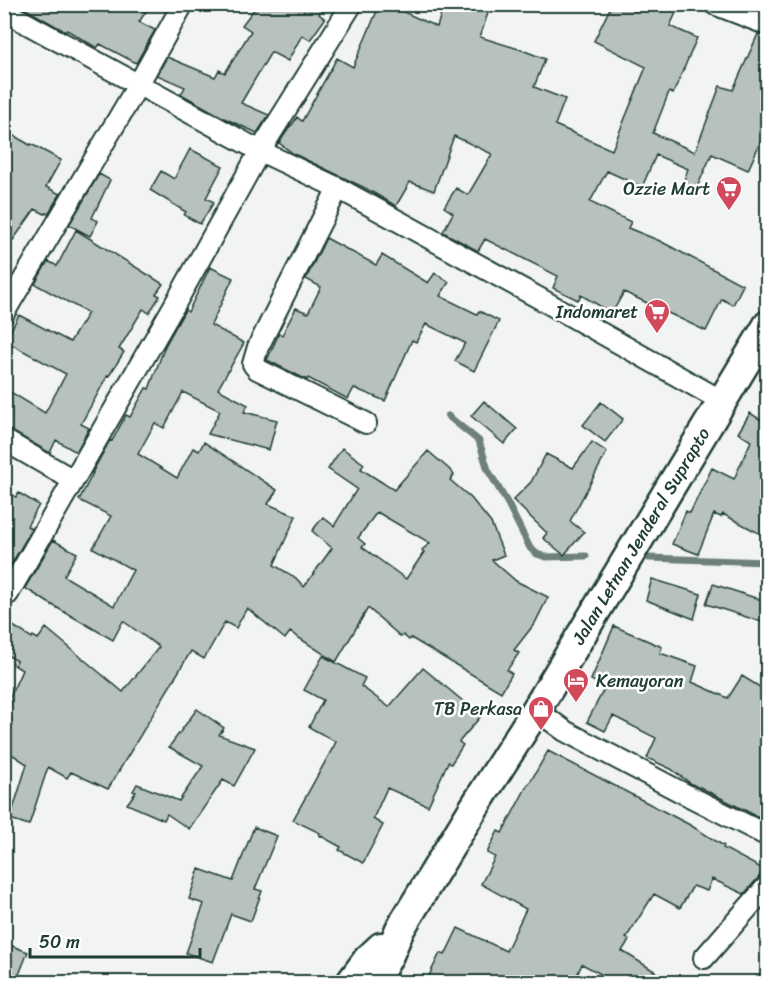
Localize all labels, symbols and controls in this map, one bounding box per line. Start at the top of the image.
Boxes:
place label: Ozzie Mart [623,173,710,205]
supermarket icon: Ozzie Mart [714,174,744,212]
place label: Indomaret [555,296,638,328]
supermarket icon: Indomaret [642,297,672,335]
street label: Jalan Letnan Jenderal Suprapto [563,421,719,652]
place label: Kemayoran [596,665,684,697]
hotel icon: Kemayoran [561,666,591,704]
place label: TB Perkasa [434,693,522,725]
shop icon: TB Perkasa [526,694,556,732]
scale bar [30,921,200,959]
text: 50 m [39,926,80,958]

